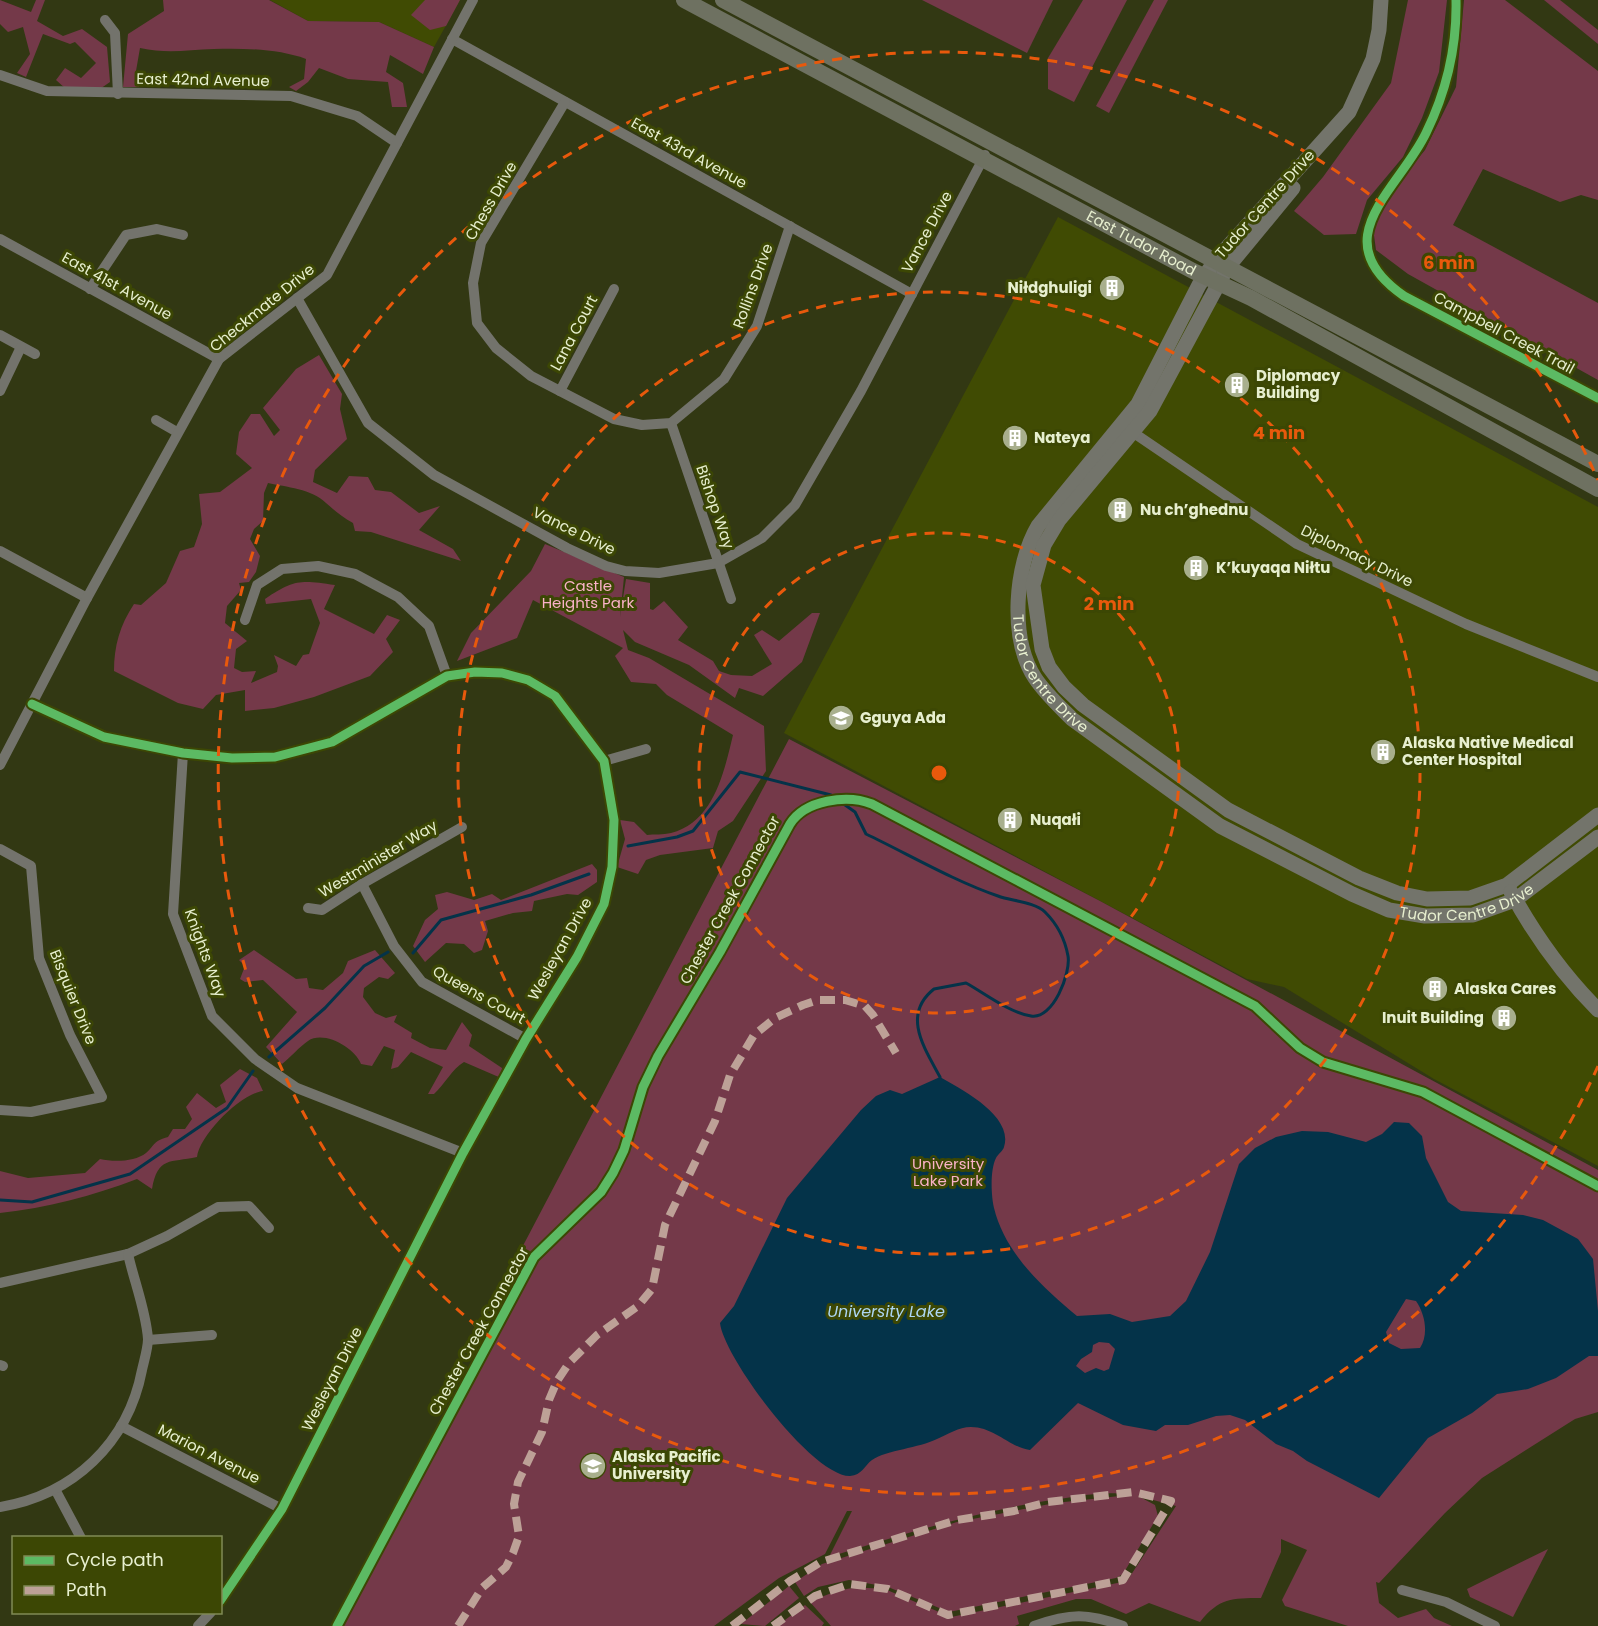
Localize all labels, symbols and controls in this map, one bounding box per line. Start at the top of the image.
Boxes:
street label: East 42nd Avenue [136,68,270,91]
street label: East 43rd Avenue [628,112,751,193]
street label: Tudor Centre Drive [1210,145,1319,263]
street label: Chess Drive [460,157,522,244]
street label: Vance Drive [896,187,957,276]
street label: East Tudor Road [1083,205,1200,281]
street label: Rollins Drive [727,240,778,331]
street label: East 41st Avenue [58,247,176,325]
text: 6 min [1423,250,1475,275]
street label: Checkmate Drive [205,259,319,356]
building icon: Niłdghuligi [1097,273,1127,303]
place label: Niłdghuligi [1007,277,1092,298]
street label: Campbell Creek Trail [1430,286,1578,379]
street label: Lana Court [545,292,602,374]
place label: Diplomacy Building [1256,365,1341,403]
building icon: Diplomacy Building [1222,370,1252,400]
text: 4 min [1253,420,1305,445]
building icon: Nateya [1000,423,1030,453]
place label: Nateya [1034,427,1090,448]
street label: Bishop Way [691,462,740,552]
building icon: Nu ch’ghednu [1105,495,1135,525]
place label: Nu ch’ghednu [1140,499,1248,520]
street label: Vance Drive [529,501,619,560]
street label: Diplomacy Drive [1298,519,1417,592]
building icon: K’kuyaqa Niłtu [1181,553,1211,583]
place label: K’kuyaqa Niłtu [1216,557,1330,578]
park label: Castle Heights Park [542,575,635,613]
text: 2 min [1084,591,1134,616]
street label: Tudor Centre Drive [1008,614,1093,738]
school or university icon: Gguya Ada [826,703,856,733]
place label: Gguya Ada [860,707,946,728]
place label: Alaska Native Medical Center Hospital [1402,732,1574,770]
building icon: Alaska Native Medical Center Hospital [1368,737,1398,767]
centre of rings [929,763,949,783]
building icon: Nuqałi [995,805,1025,835]
place label: Nuqałi [1030,809,1081,830]
street label: Chester Creek Connector [674,811,785,988]
street label: Westminister Way [314,815,442,902]
street label: Tudor Centre Drive [1398,878,1538,926]
street label: Wesleyan Drive [523,894,597,1004]
street label: Knights Way [180,906,231,1000]
street label: Bisquier Drive [45,946,102,1047]
street label: Queens Court [429,960,530,1029]
building icon: Alaska Cares [1420,974,1450,1004]
place label: Alaska Cares [1454,978,1556,999]
building icon: Inuit Building [1489,1003,1519,1033]
place label: Inuit Building [1382,1007,1484,1028]
park label: University Lake Park [912,1153,985,1191]
street label: Chester Creek Connector [423,1242,534,1419]
water label: University Lake [827,1300,945,1323]
street label: Wesleyan Drive [296,1323,367,1435]
street label: Marion Avenue [155,1419,264,1488]
place label: Alaska Pacific University [612,1446,721,1484]
school or university icon: Alaska Pacific University [578,1451,608,1481]
legend [12,1536,222,1614]
text: Cycle path [66,1547,164,1572]
text: Path [66,1577,107,1602]

